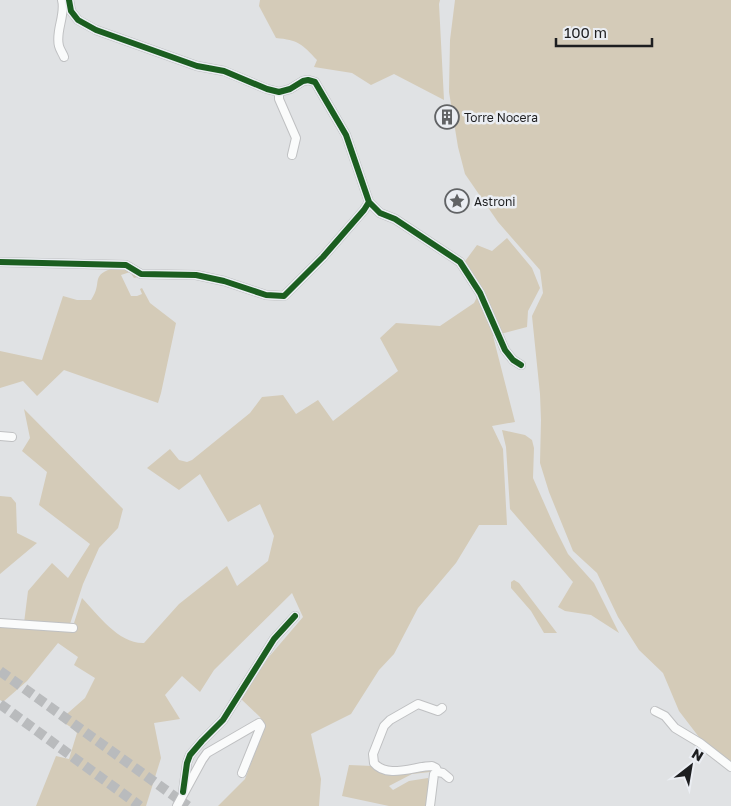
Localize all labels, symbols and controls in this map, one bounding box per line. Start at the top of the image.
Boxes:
scale bar [556,15,652,47]
text: 100 m [564,23,607,41]
building icon: Torre Nocera [434,104,460,130]
place label: Torre Nocera [464,110,538,125]
place icon: Astroni [444,188,470,214]
place label: Astroni [474,194,516,209]
north arrow [666,741,716,791]
text: N [689,744,707,764]

